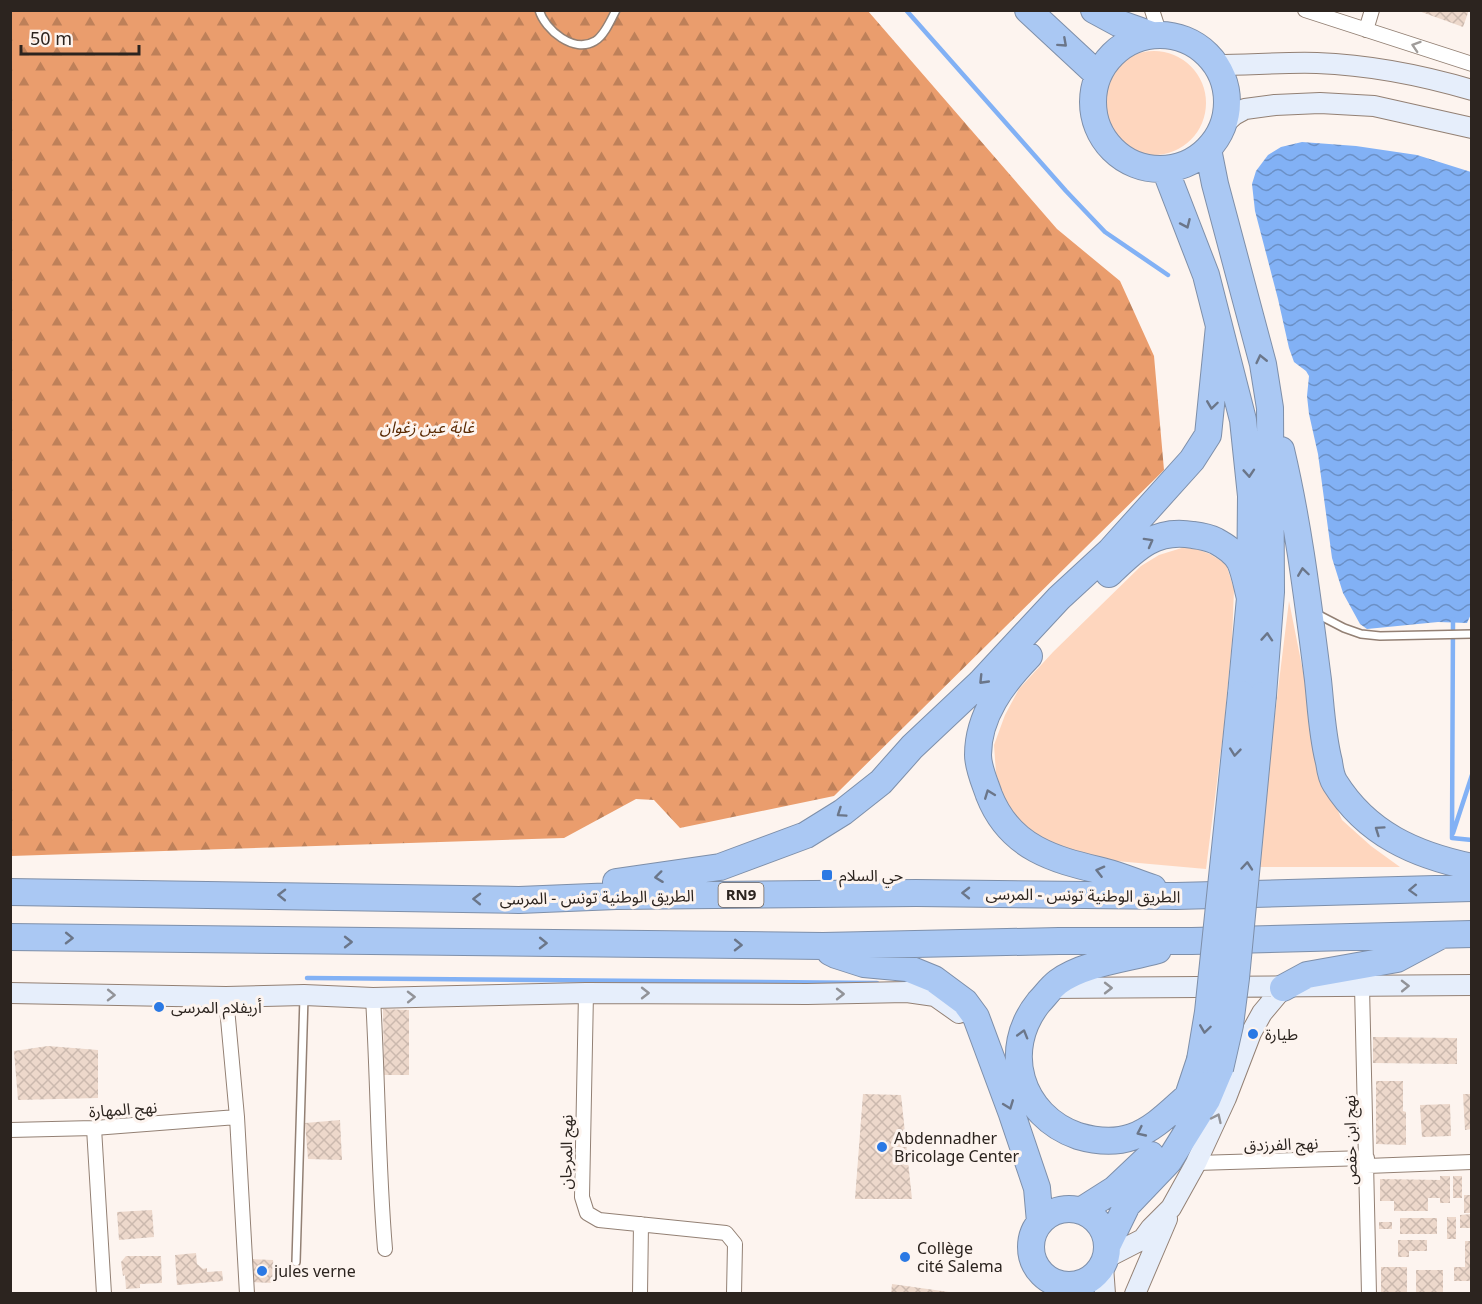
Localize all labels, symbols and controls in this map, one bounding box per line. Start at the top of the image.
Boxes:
scale bar [21,18,140,56]
text: 50 m [30,20,72,58]
one-way arrow [1056,36,1066,47]
one-way arrow [1411,41,1422,53]
one-way arrow [1179,217,1191,228]
one-way arrow [1256,354,1269,364]
one-way arrow [1206,401,1218,410]
park label: غابة عين زغوان [380,411,474,445]
one-way arrow [1242,468,1255,477]
one-way arrow [1143,538,1153,549]
one-way arrow [1297,567,1309,576]
one-way arrow [1260,632,1273,641]
one-way arrow [979,672,990,683]
one-way arrow [1229,747,1242,756]
one-way arrow [984,789,996,800]
one-way arrow [836,806,847,817]
one-way arrow [1375,826,1386,837]
place label: حي السلام [839,859,903,893]
one-way arrow [1240,861,1253,870]
one-way arrow [1095,865,1105,878]
marker: حي السلام [820,868,834,882]
one-way arrow [654,870,664,883]
street label: الطريق الوطنية تونس - المرسى [985,877,1181,915]
street label: الطريق الوطنية تونس - المرسى [499,879,695,917]
road number: RN9 [718,883,764,907]
one-way arrow [1409,884,1418,896]
one-way arrow [962,887,971,900]
one-way arrow [278,889,287,902]
one-way arrow [473,893,482,905]
one-way arrow [64,932,73,944]
one-way arrow [343,936,352,948]
one-way arrow [538,937,547,949]
one-way arrow [733,939,742,952]
one-way arrow [1400,980,1409,992]
one-way arrow [1103,982,1112,994]
one-way arrow [640,987,649,999]
one-way arrow [106,988,115,1001]
one-way arrow [835,988,844,1000]
place label: أريفلام المرسى [171,991,262,1025]
one-way arrow [406,991,415,1003]
marker: أريفلام المرسى [152,1000,166,1014]
place label: طيارة [1265,1018,1298,1052]
one-way arrow [1200,1025,1212,1034]
marker: طيارة [1246,1027,1260,1041]
one-way arrow [1016,1029,1028,1040]
street label: نهج المهارة [88,1091,159,1129]
street label: نهج ابن حفص [1333,1095,1369,1185]
one-way arrow [1001,1099,1014,1109]
street label: نهج المرجان [549,1114,585,1190]
one-way arrow [1209,1114,1221,1125]
place label: Abdennadher Bricolage Center [894,1122,1019,1174]
one-way arrow [1137,1125,1148,1137]
street label: نهج الفرزدق [1243,1127,1319,1163]
marker: Abdennadher Bricolage Center [875,1140,889,1154]
place label: Collège cité Salema [917,1232,1003,1284]
marker: Collège cité Salema [898,1250,912,1264]
place label: jules verne [273,1255,356,1289]
marker: jules verne [255,1264,269,1278]

